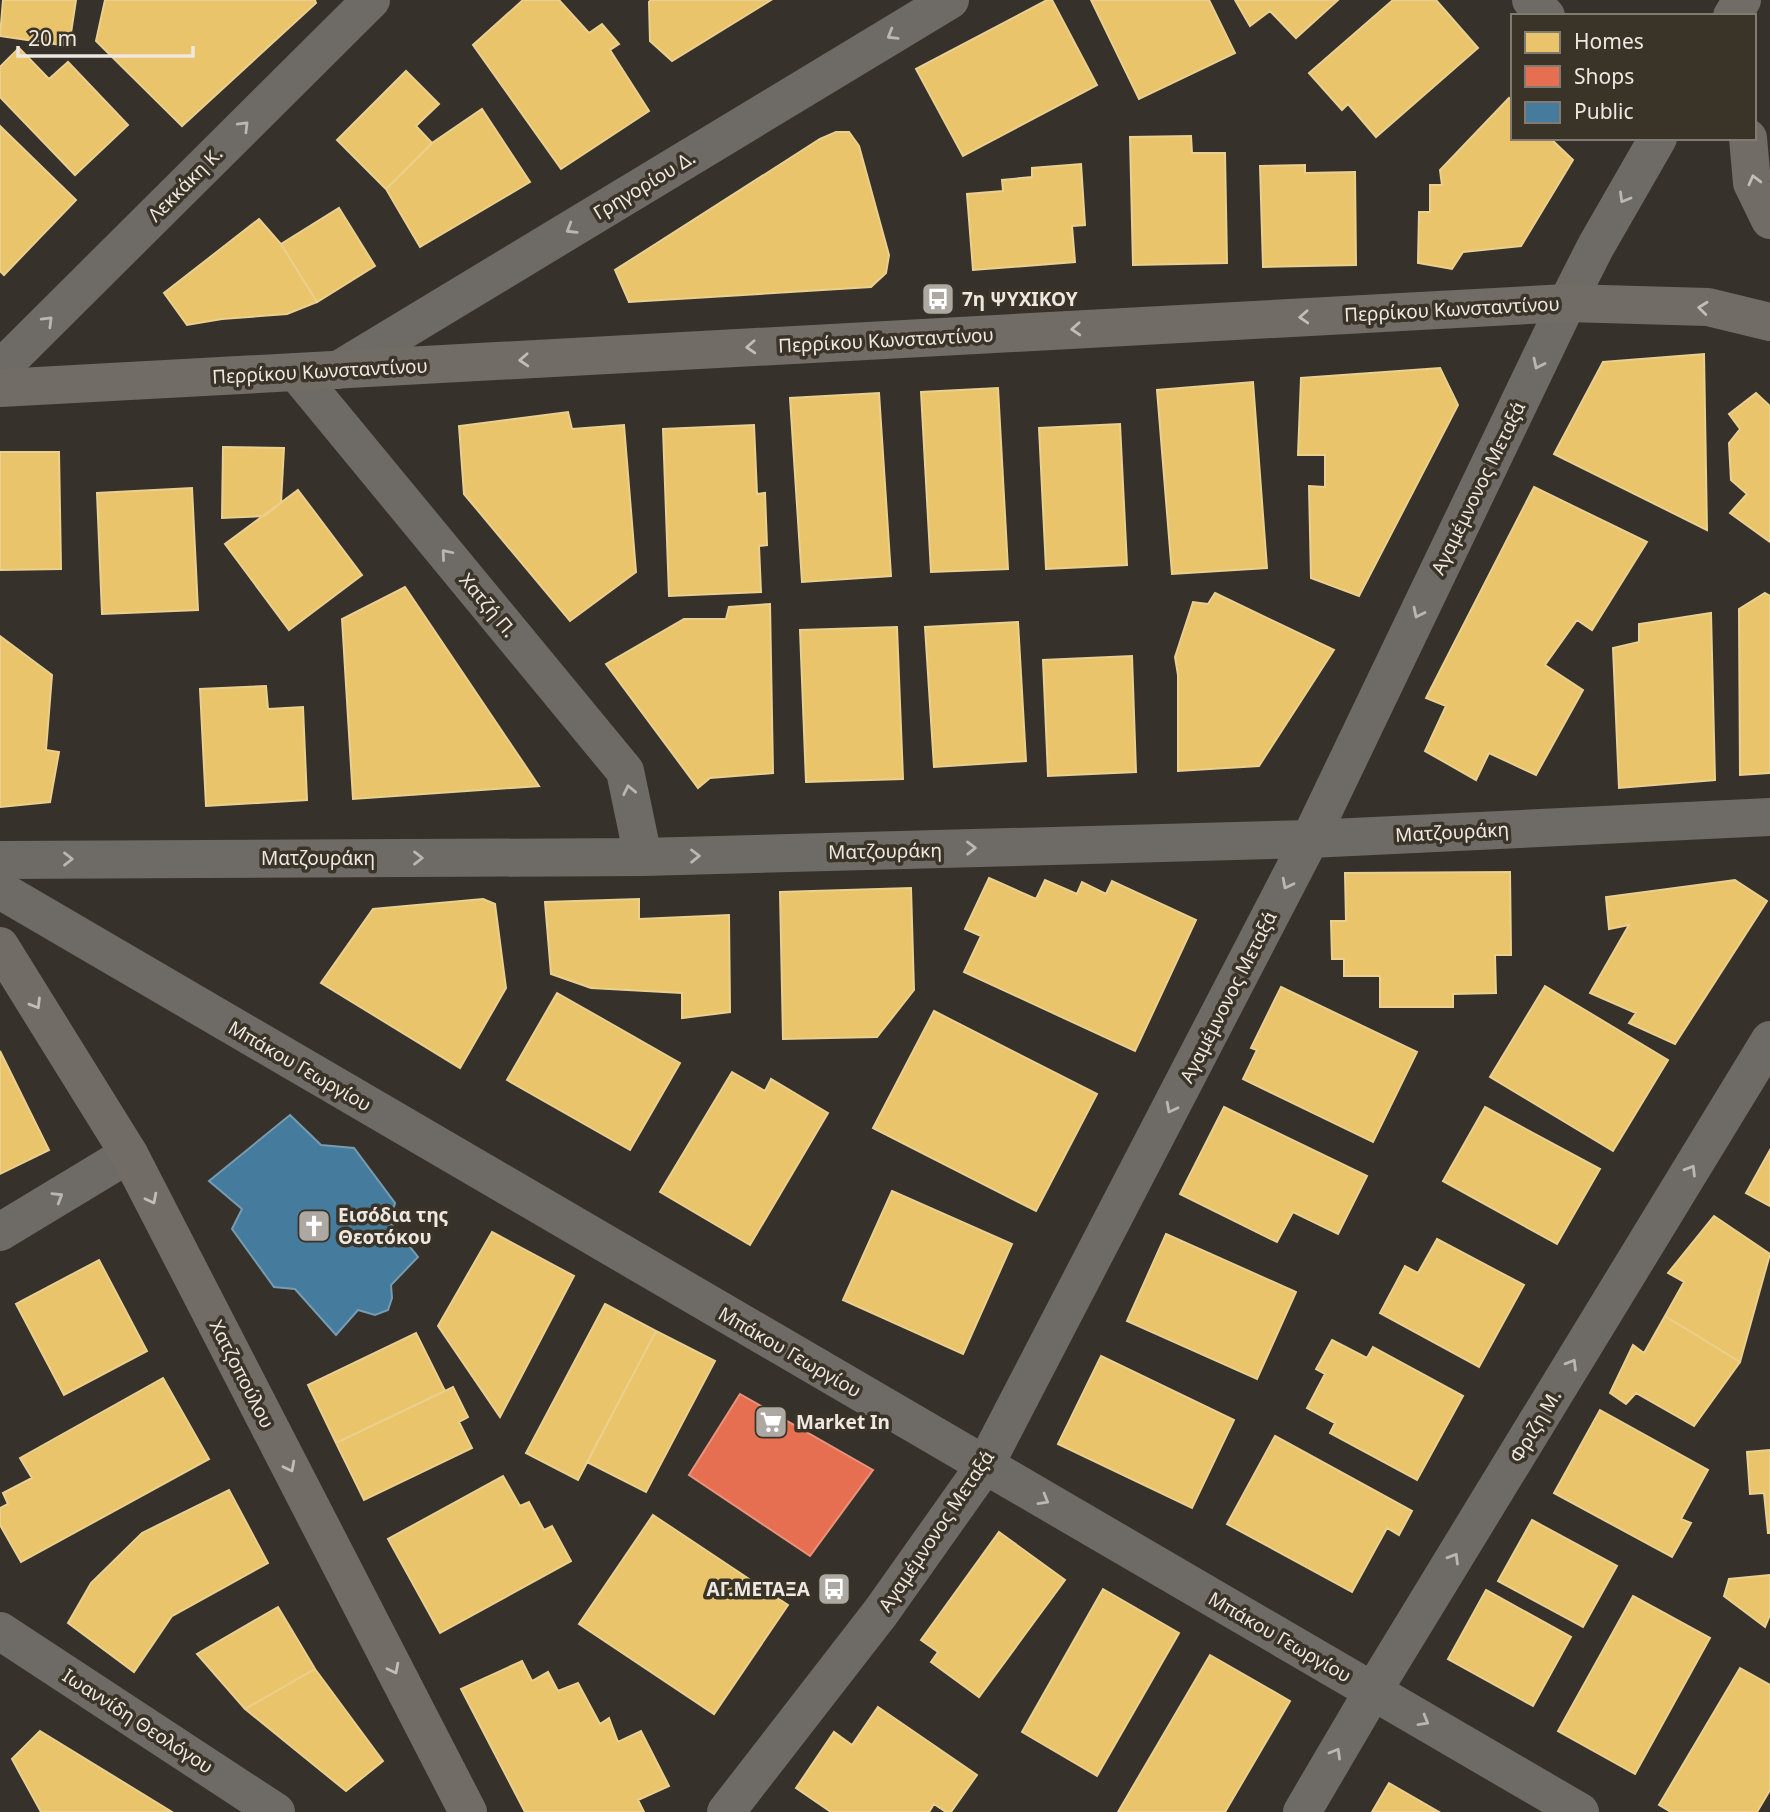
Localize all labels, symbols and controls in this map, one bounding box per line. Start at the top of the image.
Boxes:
scale bar [18,14,192,58]
legend [1511,14,1756,140]
text: 20 m [28,24,77,52]
one-way arrow [886,27,899,40]
text: Homes [1574,27,1644,55]
text: Shops [1574,62,1634,90]
text: Public [1574,97,1634,125]
one-way arrow [236,121,249,134]
street label: Λεκκάκη Κ. [142,141,228,227]
street label: Γρηγορίου Δ. [588,144,700,226]
one-way arrow [1748,175,1762,187]
one-way arrow [1619,190,1632,203]
one-way arrow [566,221,579,234]
bus stop icon: 7η ΨΥΧΙΚΟΥ [919,280,957,318]
place label: 7η ΨΥΧΙΚΟΥ [962,286,1078,312]
street label: Περρίκου Κωνσταντίνου [1344,290,1560,328]
one-way arrow [1698,301,1709,316]
one-way arrow [1298,309,1309,324]
one-way arrow [40,316,53,329]
street label: Περρίκου Κωνσταντίνου [778,321,994,359]
one-way arrow [1071,322,1082,337]
one-way arrow [746,340,757,355]
street label: Περρίκου Κωνσταντίνου [212,352,428,390]
one-way arrow [518,352,529,367]
one-way arrow [1532,357,1546,369]
street label: Αγαμέμνονος Μεταξά [1425,397,1531,579]
one-way arrow [442,549,454,562]
street label: Χατζή Π. [454,568,522,642]
one-way arrow [1413,606,1427,619]
one-way arrow [623,784,638,796]
street label: Ματζουράκη [1394,816,1510,848]
street label: Ματζουράκη [828,837,942,865]
one-way arrow [966,841,977,856]
street label: Ματζουράκη [261,845,375,871]
one-way arrow [689,848,700,863]
one-way arrow [413,850,424,866]
one-way arrow [63,851,74,867]
one-way arrow [1282,877,1295,889]
street label: Αγαμέμνονος Μεταξά [1173,907,1283,1087]
one-way arrow [27,996,40,1009]
street label: Μπάκου Γεωργίου [224,1015,376,1117]
one-way arrow [1165,1101,1179,1113]
one-way arrow [1682,1165,1695,1178]
one-way arrow [51,1192,64,1205]
one-way arrow [144,1192,158,1204]
place label: Εισόδια της Θεοτόκου [338,1202,449,1250]
church icon: Εισόδια της Θεοτόκου [295,1207,333,1245]
street label: Μπάκου Γεωργίου [714,1301,866,1403]
street label: Χατζοπούλου [204,1315,280,1433]
one-way arrow [1564,1359,1577,1372]
street label: Φριζη Μ. [1503,1385,1567,1467]
supermarket icon: Market In [752,1403,790,1441]
place label: Market In [796,1409,890,1435]
street label: Αγαμέμνονος Μεταξά [872,1445,1000,1617]
one-way arrow [281,1460,295,1472]
one-way arrow [1036,1492,1049,1505]
one-way arrow [1445,1553,1458,1566]
bus stop icon: ΑΓ.ΜΕΤΑΞΑ [815,1570,853,1608]
place label: ΑΓ.ΜΕΤΑΞΑ [707,1576,811,1602]
street label: Μπάκου Γεωργίου [1204,1586,1356,1688]
one-way arrow [386,1662,399,1674]
street label: Ιωαννίδη Θεολόγου [58,1663,218,1779]
one-way arrow [1416,1712,1429,1725]
one-way arrow [1328,1748,1341,1761]

